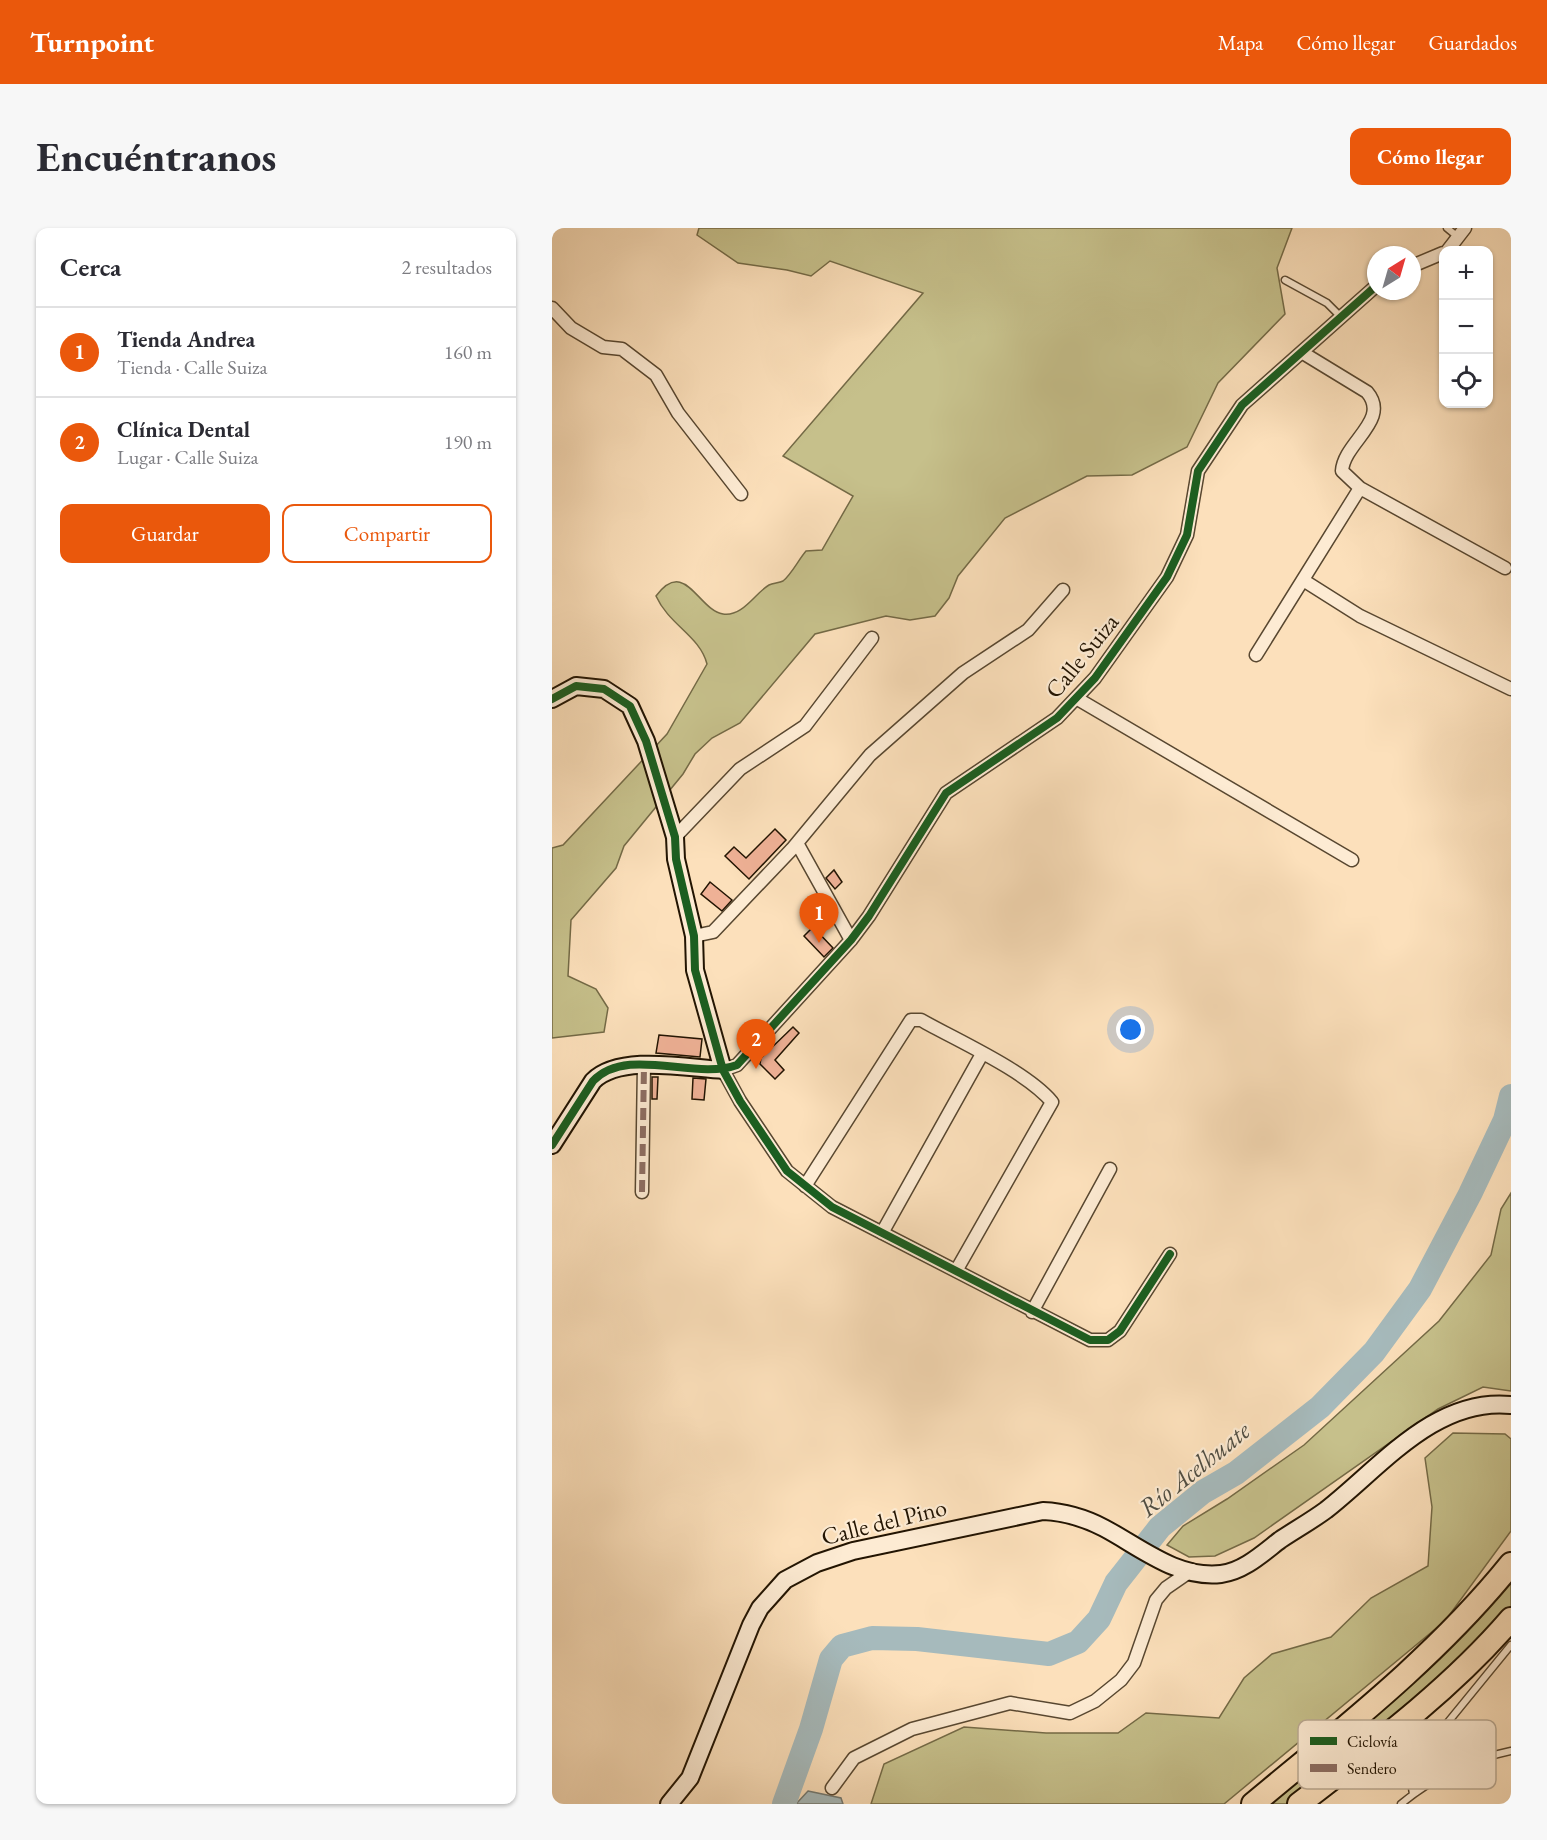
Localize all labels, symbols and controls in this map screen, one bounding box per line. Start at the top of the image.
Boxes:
text: Turnpoint [30,24,154,60]
text: Mapa [1218,29,1263,56]
text: Cómo llegar [1296,29,1395,56]
text: Guardados [1428,29,1517,56]
button: Cómo llegar [1350,128,1511,185]
text: Encuéntranos [36,129,276,184]
north arrow [1367,246,1421,300]
map controls [1439,246,1493,408]
button: + [1439,246,1493,300]
text: Cerca [60,250,121,284]
text: 2 resultados [401,254,492,280]
button: − [1439,300,1493,354]
text: Tienda Andrea [117,325,255,354]
text: 1 [74,339,85,365]
text: 160 m [444,339,492,365]
text: Tienda · Calle Suiza [117,354,268,380]
button: locate [1439,354,1493,408]
text: Clínica Dental [117,415,250,444]
text: 2 [74,429,85,455]
text: 190 m [444,429,492,455]
text: Lugar · Calle Suiza [117,444,258,470]
button: Guardar [60,504,270,563]
button: Compartir [282,504,492,563]
street label: Calle Suiza [1038,607,1126,705]
pin: 1 [800,894,838,943]
your location [1116,1015,1145,1044]
pin: 2 [736,1020,776,1069]
water label: Río Acelhuate [1131,1413,1258,1525]
street label: Calle del Pino [818,1491,950,1552]
legend [1298,1720,1496,1789]
text: Ciclovía [1347,1731,1398,1752]
text: Sendero [1347,1758,1397,1779]

